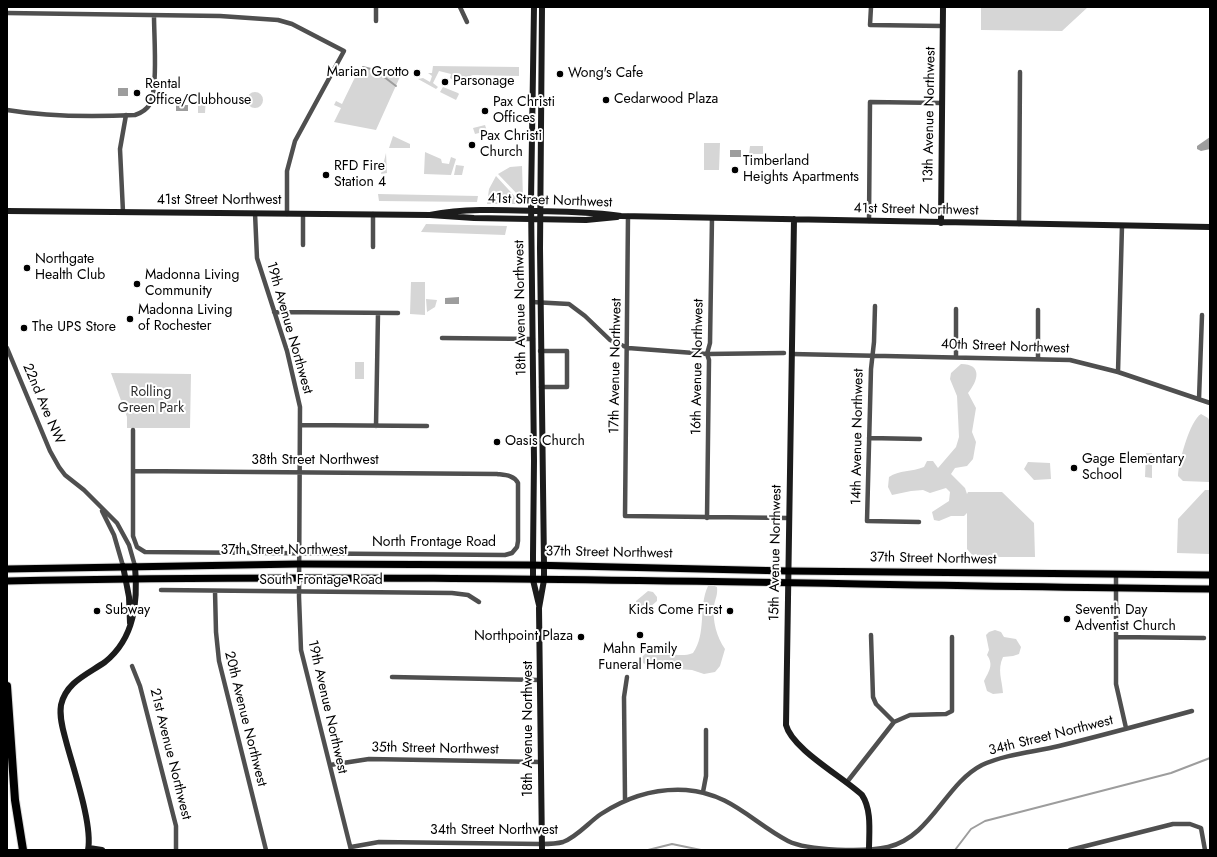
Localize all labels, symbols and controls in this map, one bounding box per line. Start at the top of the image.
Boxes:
street label: 13th Avenue Northwest [920,47,940,183]
place label: Marian Grotto [327,65,409,81]
place label: Wong's Cafe [568,66,643,82]
marker: Marian Grotto [412,68,422,78]
marker: Wong's Cafe [555,69,565,79]
place label: Parsonage [453,74,514,90]
place label: Rental Office/Clubhouse [145,77,251,110]
marker: Parsonage [440,77,450,87]
marker: Rental Office/Clubhouse [132,88,142,98]
place label: Cedarwood Plaza [614,92,718,108]
place label: Pax Christi Offices [493,95,555,128]
marker: Cedarwood Plaza [601,95,611,105]
marker: Pax Christi Offices [480,106,490,116]
place label: Pax Christi Church [480,129,542,162]
marker: Pax Christi Church [467,140,477,150]
place label: Timberland Heights Apartments [743,154,859,186]
place label: RFD Fire Station 4 [334,159,386,192]
marker: Timberland Heights Apartments [730,165,740,175]
marker: RFD Fire Station 4 [321,170,331,180]
street label: 41st Street Northwest [487,190,613,212]
street label: 41st Street Northwest [157,193,281,209]
street label: 41st Street Northwest [853,201,979,219]
street label: 18th Avenue Northwest [511,240,531,376]
place label: Northgate Health Club [35,252,105,284]
street label: 19th Avenue Northwest [262,260,316,396]
marker: Northgate Health Club [22,263,32,273]
place label: Madonna Living Community [145,268,239,300]
marker: Madonna Living Community [132,279,142,289]
street label: 17th Avenue Northwest [606,298,626,434]
street label: 16th Avenue Northwest [688,299,708,435]
place label: Madonna Living of Rochester [138,303,232,336]
marker: Madonna Living of Rochester [125,314,135,324]
place label: The UPS Store [32,320,116,336]
marker: The UPS Store [19,323,29,333]
street label: 40th Street Northwest [940,336,1070,358]
street label: 22nd Ave NW [18,361,68,447]
street label: 14th Avenue Northwest [848,369,868,505]
park label: Rolling Green Park [118,385,184,418]
place label: Oasis Church [505,434,585,450]
marker: Oasis Church [492,437,502,447]
place label: Gage Elementary School [1082,452,1184,484]
street label: 38th Street Northwest [251,453,379,469]
marker: Gage Elementary School [1069,463,1079,473]
street label: 15th Avenue Northwest [766,485,786,621]
street label: North Frontage Road [372,535,496,551]
street label: 37th Street Northwest [221,543,347,559]
street label: 37th Street Northwest [545,543,673,563]
street label: 37th Street Northwest [869,549,997,569]
street label: South Frontage Road [259,573,383,589]
place label: Subway [105,603,150,619]
place label: Kids Come First [629,603,722,619]
place label: Seventh Day Adventist Church [1075,603,1176,636]
marker: Subway [92,606,102,616]
marker: Kids Come First [725,606,735,616]
marker: Seventh Day Adventist Church [1062,614,1072,624]
place label: Northpoint Plaza [474,629,573,645]
marker: Mahn Family Funeral Home [635,630,645,640]
marker: Northpoint Plaza [576,632,586,642]
street label: 19th Avenue Northwest [303,639,351,775]
place label: Mahn Family Funeral Home [598,642,682,674]
street label: 20th Avenue Northwest [220,650,270,788]
street label: 18th Avenue Northwest [521,661,537,797]
street label: 21st Avenue Northwest [146,687,194,821]
street label: 34th Street Northwest [987,712,1115,760]
street label: 35th Street Northwest [371,739,499,759]
street label: 34th Street Northwest [430,823,558,839]

